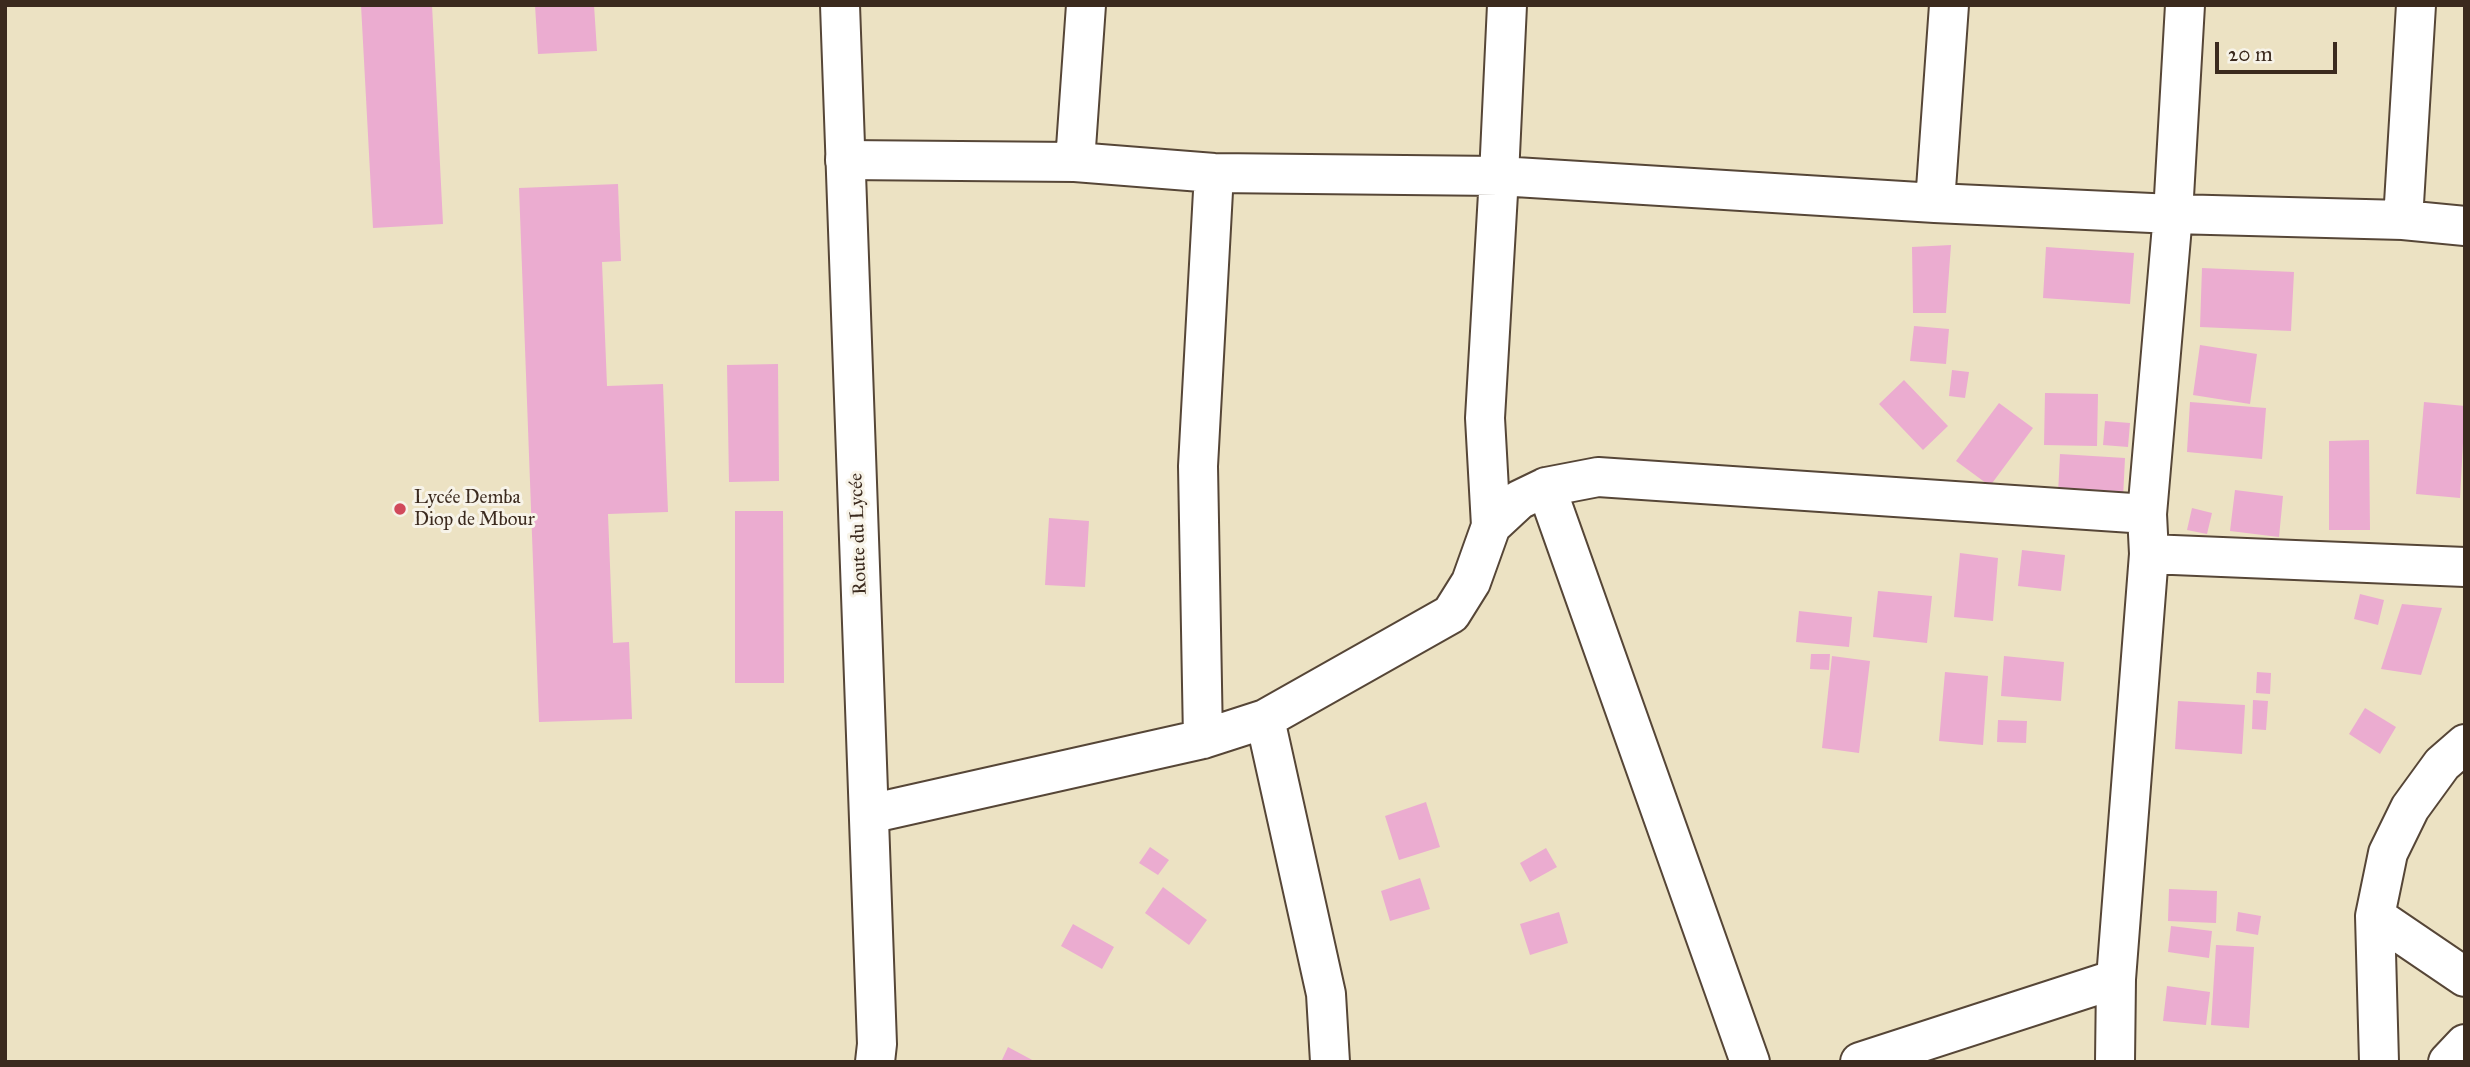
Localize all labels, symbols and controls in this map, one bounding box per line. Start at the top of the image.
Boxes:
scale bar [2218,28,2340,72]
text: 20 m [2228,41,2273,67]
street label: Route du Lycée [845,473,873,595]
place label: Lycée Demba Diop de Mbour [414,487,535,531]
marker: Lycée Demba Diop de Mbour [392,501,408,517]

